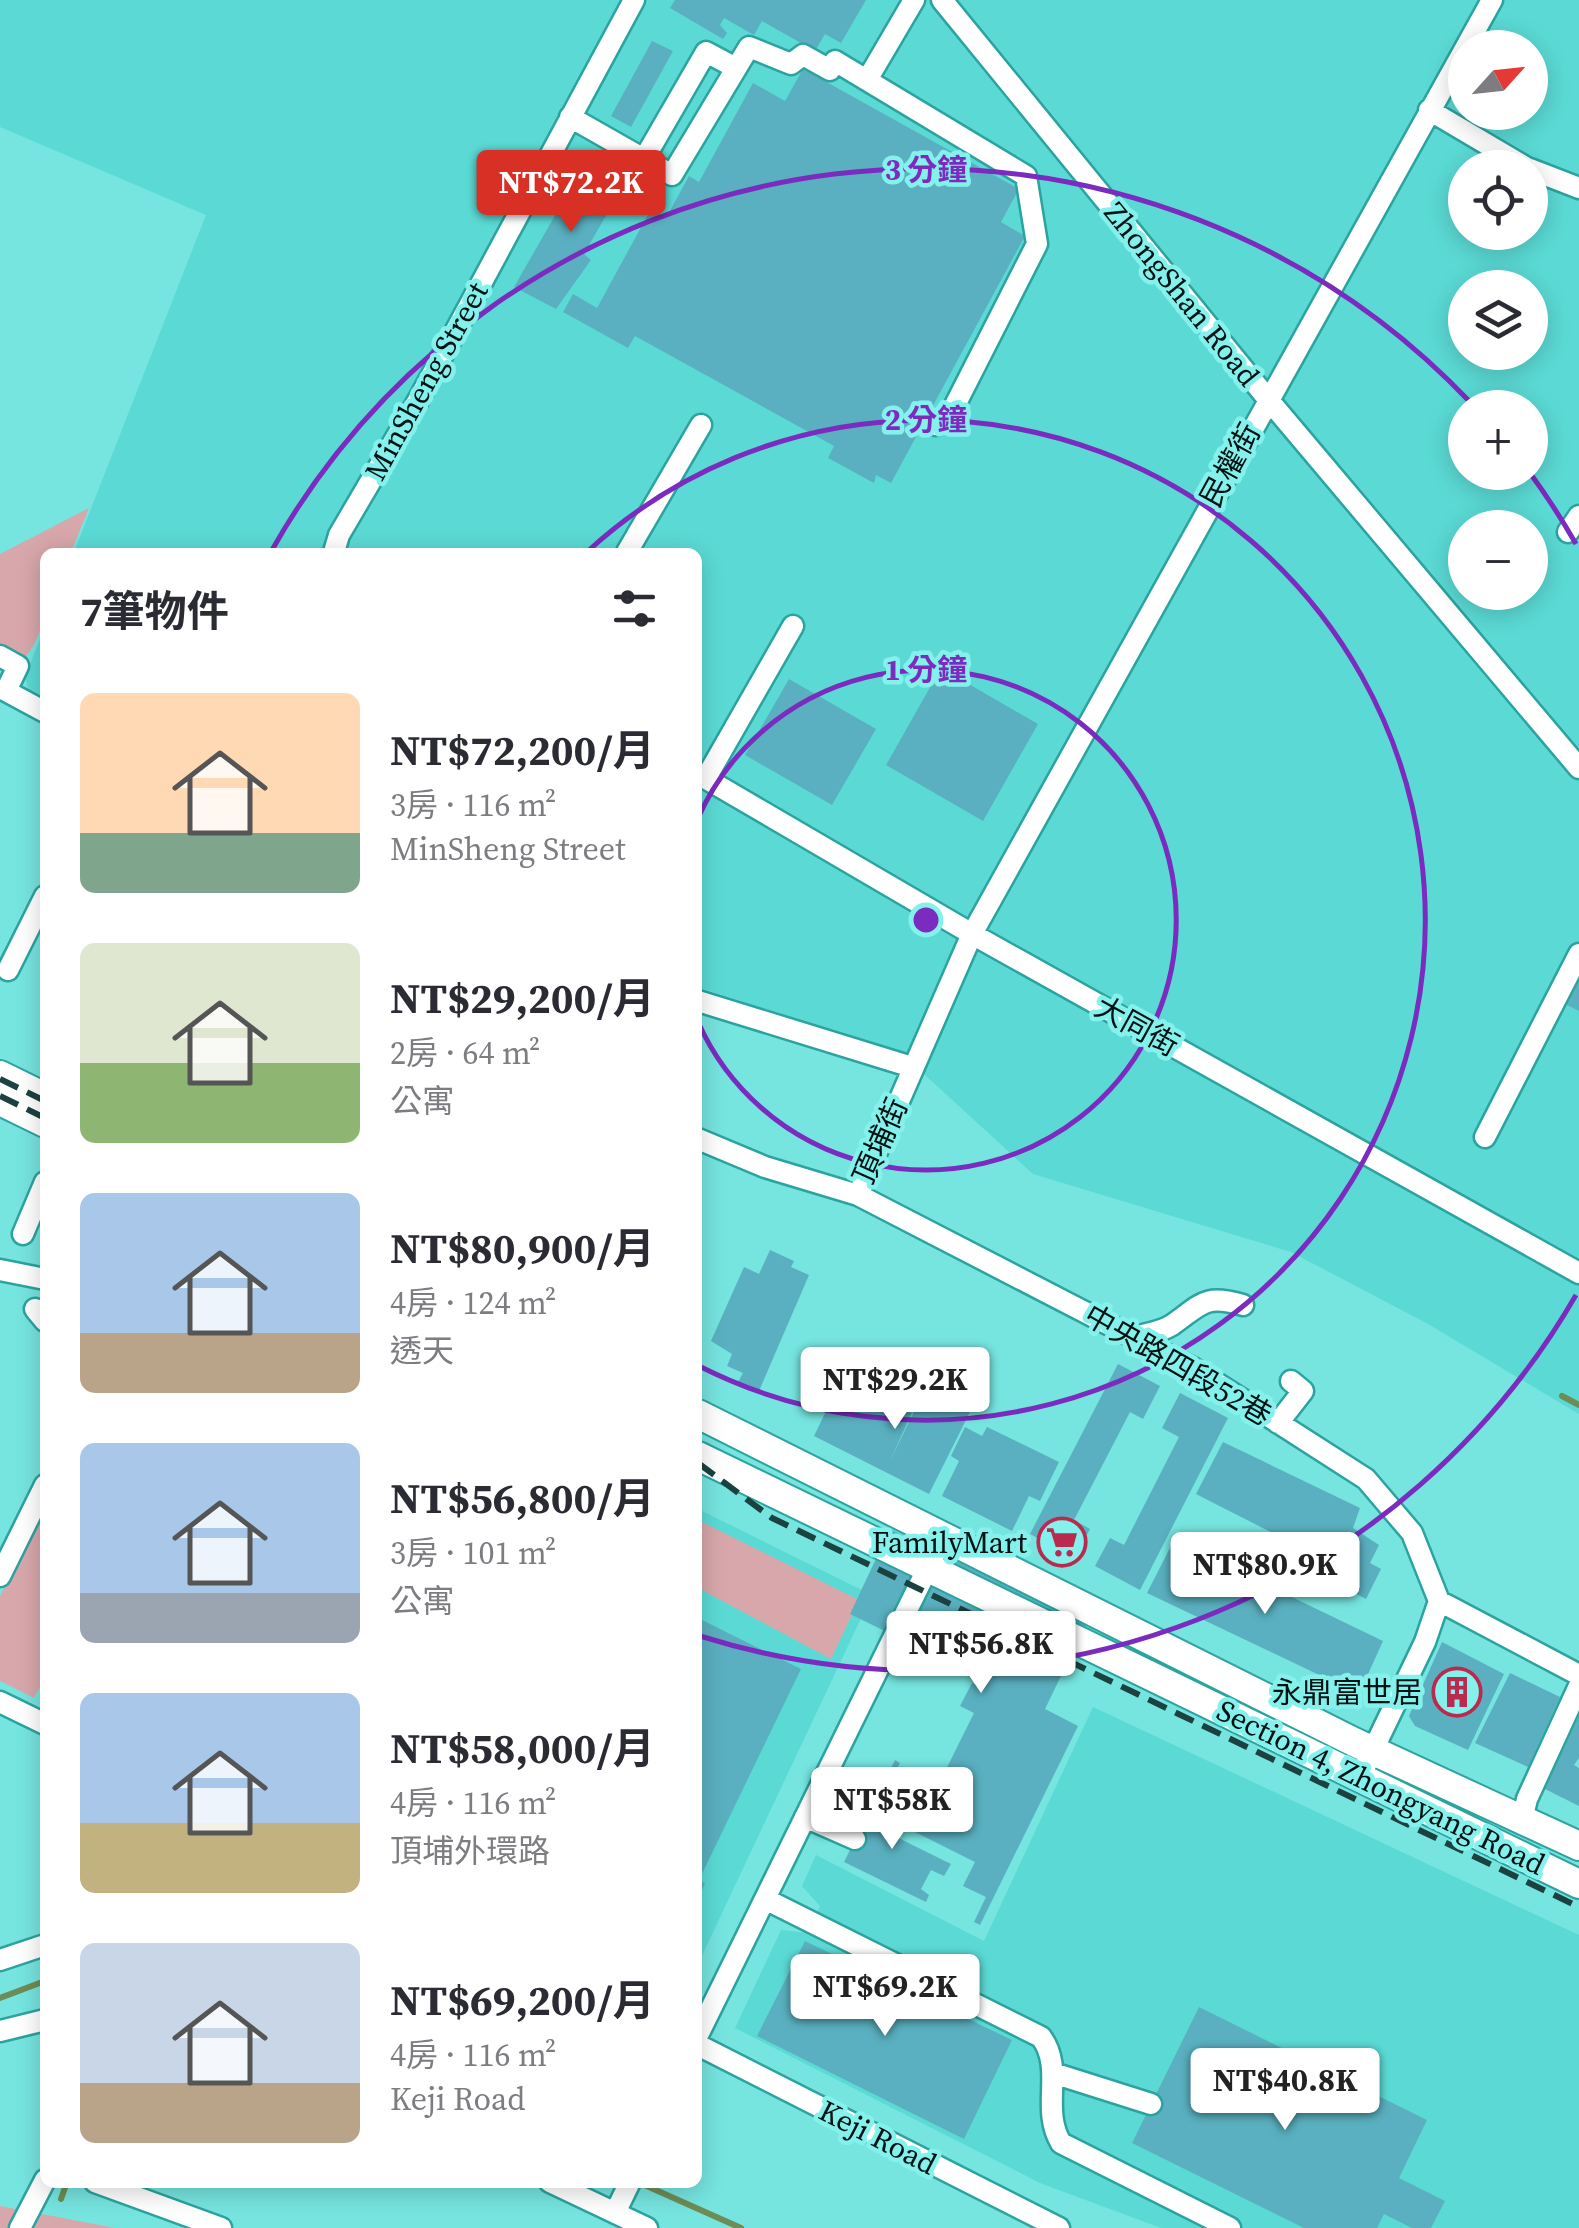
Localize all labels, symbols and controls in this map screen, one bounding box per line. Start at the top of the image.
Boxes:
north arrow [1448,30,1548,130]
map controls [1448,30,1548,610]
text: 3 分鐘 [885,149,967,190]
pin: NT$72.2K [468,150,674,235]
button: locate [1448,150,1548,250]
text: NT$72.2K [499,160,643,204]
street label: ZhongShan Road [1095,193,1269,395]
button: layers [1448,270,1548,370]
street label: MinSheng Street [355,274,498,488]
button: + [1448,390,1548,490]
text: 2 分鐘 [885,399,967,440]
street label: 民權街 [1190,416,1270,514]
button: − [1448,510,1548,610]
icon: filters [607,581,662,636]
text: 7筆物件 [80,582,229,640]
text: 1 分鐘 [885,649,967,690]
text: NT$72,200/月 [390,721,655,779]
icon: home [160,733,280,853]
text: 3房 · 116 m² [390,783,556,827]
text: MinSheng Street [390,827,626,871]
centre of rings [908,902,944,938]
text: NT$29,200/月 [390,969,655,1027]
icon: home [160,983,280,1103]
street label: 大同街 [1088,986,1186,1066]
text: 2房 · 64 m² [390,1031,540,1075]
text: 公寓 [390,1079,454,1123]
street label: 頂埔街 [843,1092,917,1190]
text: NT$80,900/月 [390,1219,655,1277]
icon: home [160,1233,280,1353]
text: 4房 · 124 m² [390,1281,556,1325]
street label: 中央路四段52巷 [1077,1295,1279,1435]
text: 透天 [390,1329,454,1373]
pin: NT$29.2K [792,1347,998,1432]
text: NT$29.2K [823,1357,967,1401]
text: NT$56,800/月 [390,1469,655,1527]
icon: home [160,1483,280,1603]
supermarket icon: FamilyMart [1036,1516,1088,1568]
place label: FamilyMart [872,1522,1027,1563]
text: 3房 · 101 m² [390,1531,556,1575]
pin: NT$80.9K [1162,1532,1368,1617]
text: NT$80.9K [1193,1542,1337,1586]
text: 公寓 [390,1579,454,1623]
pin: NT$56.8K [878,1611,1084,1696]
text: NT$56.8K [909,1621,1053,1665]
building icon: 永鼎富世居 [1431,1666,1483,1718]
place label: 永鼎富世居 [1272,1672,1422,1713]
street label: Section 4, Zhongyang Road [1210,1690,1552,1884]
text: NT$58,000/月 [390,1719,655,1777]
icon: home [160,1733,280,1853]
pin: NT$58K [811,1767,973,1852]
text: NT$58K [833,1777,951,1821]
text: 4房 · 116 m² [390,1781,556,1825]
text: 頂埔外環路 [390,1829,550,1873]
pin: NT$69.2K [782,1954,988,2039]
text: NT$69.2K [813,1964,957,2008]
text: NT$69,200/月 [390,1971,655,2029]
icon: home [160,1983,280,2103]
text: 4房 · 116 m² [390,2033,556,2077]
pin: NT$40.8K [1182,2048,1388,2133]
text: NT$40.8K [1213,2058,1357,2102]
text: Keji Road [390,2077,525,2121]
street label: Keji Road [812,2090,944,2184]

